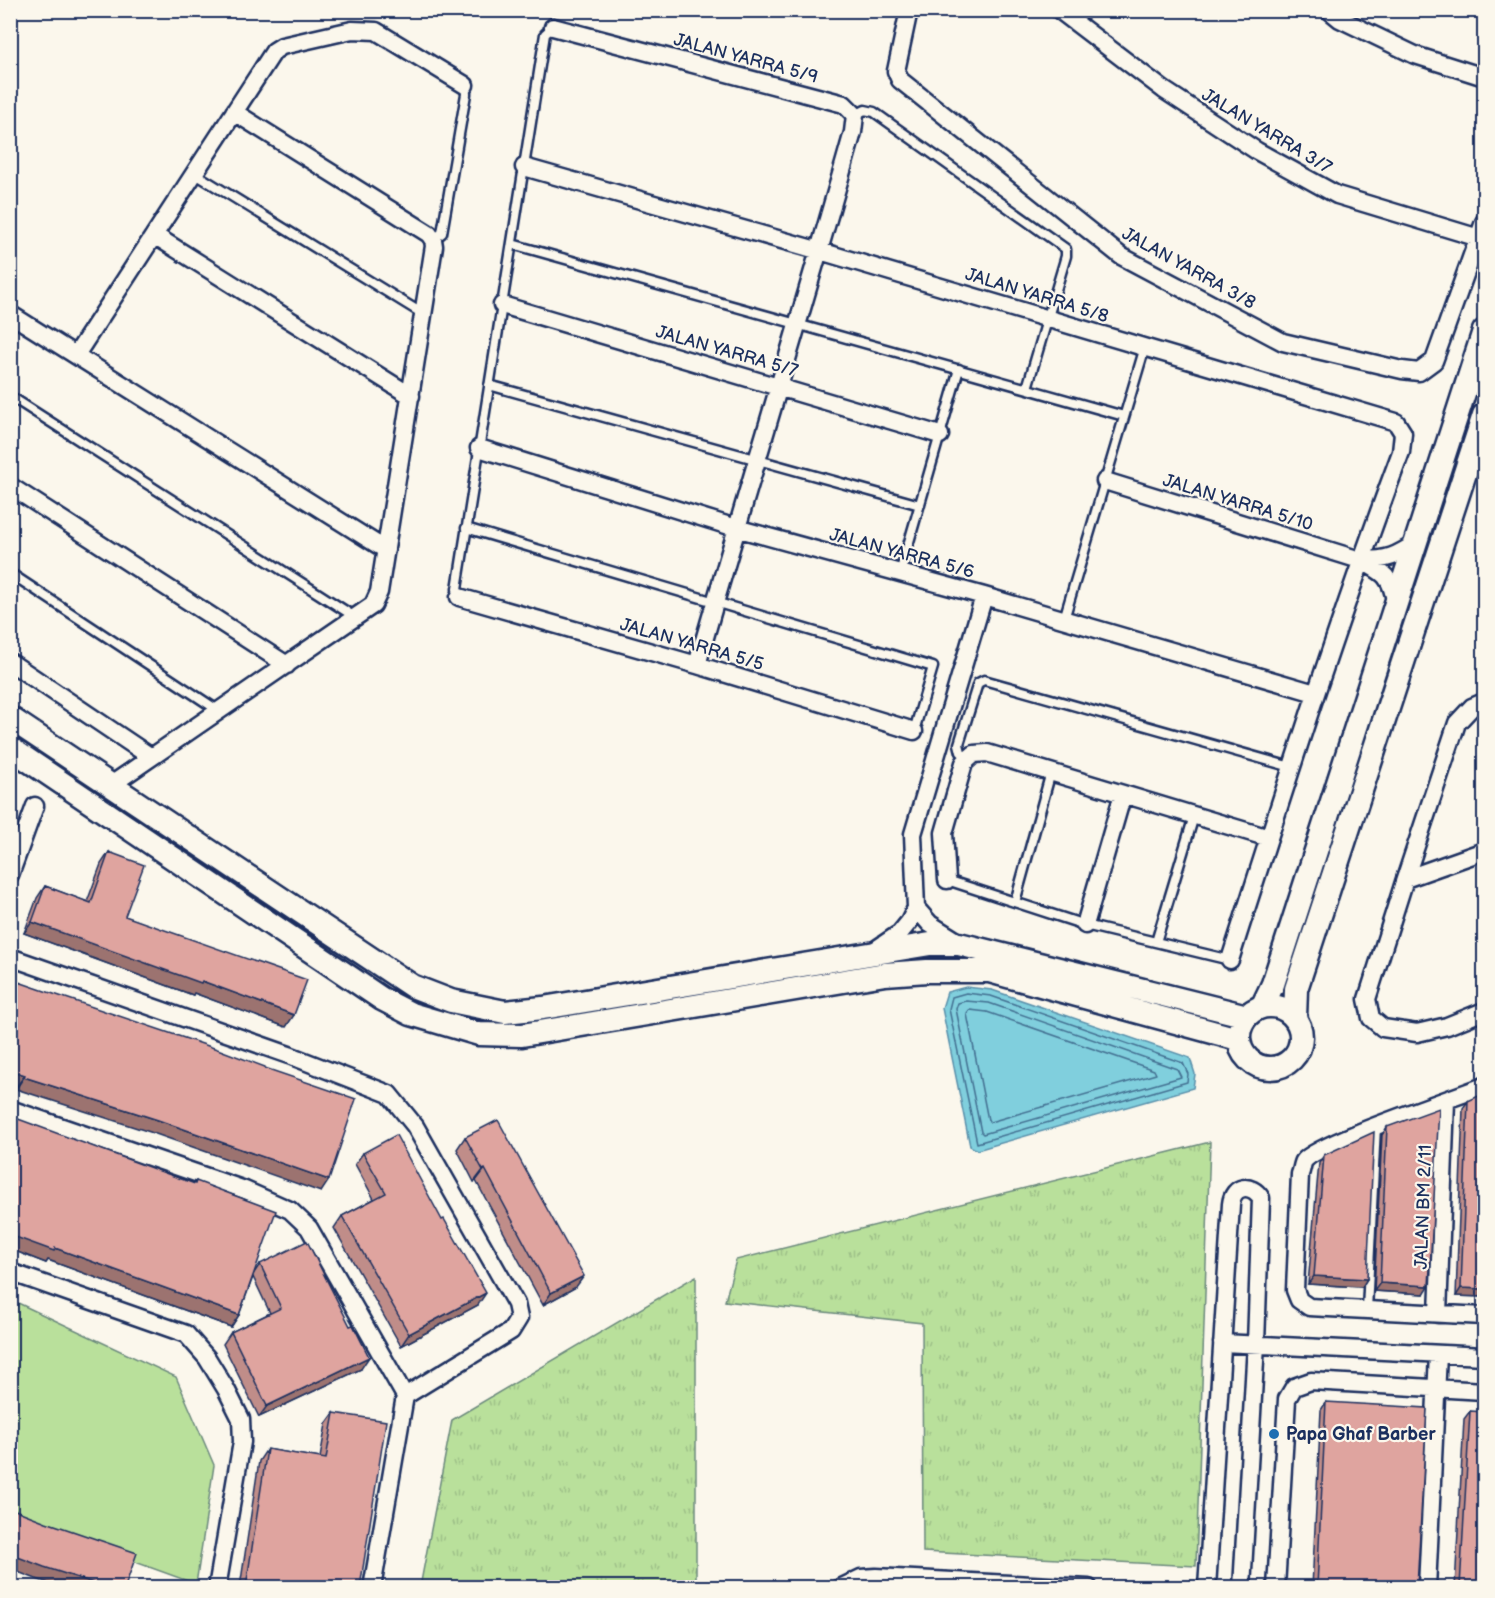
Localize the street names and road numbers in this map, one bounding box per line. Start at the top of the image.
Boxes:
street label: JALAN YARRA 5/9 [671,29,820,88]
street label: JALAN YARRA 3/7 [1198,84,1336,179]
street label: JALAN YARRA 3/8 [1118,223,1259,314]
street label: JALAN YARRA 5/8 [963,264,1111,327]
street label: JALAN YARRA 5/7 [653,321,801,382]
street label: JALAN YARRA 5/10 [1160,470,1315,535]
street label: JALAN YARRA 5/6 [827,524,977,583]
street label: JALAN YARRA 5/5 [618,614,766,675]
street label: JALAN BM 2/11 [1411,1144,1436,1270]

